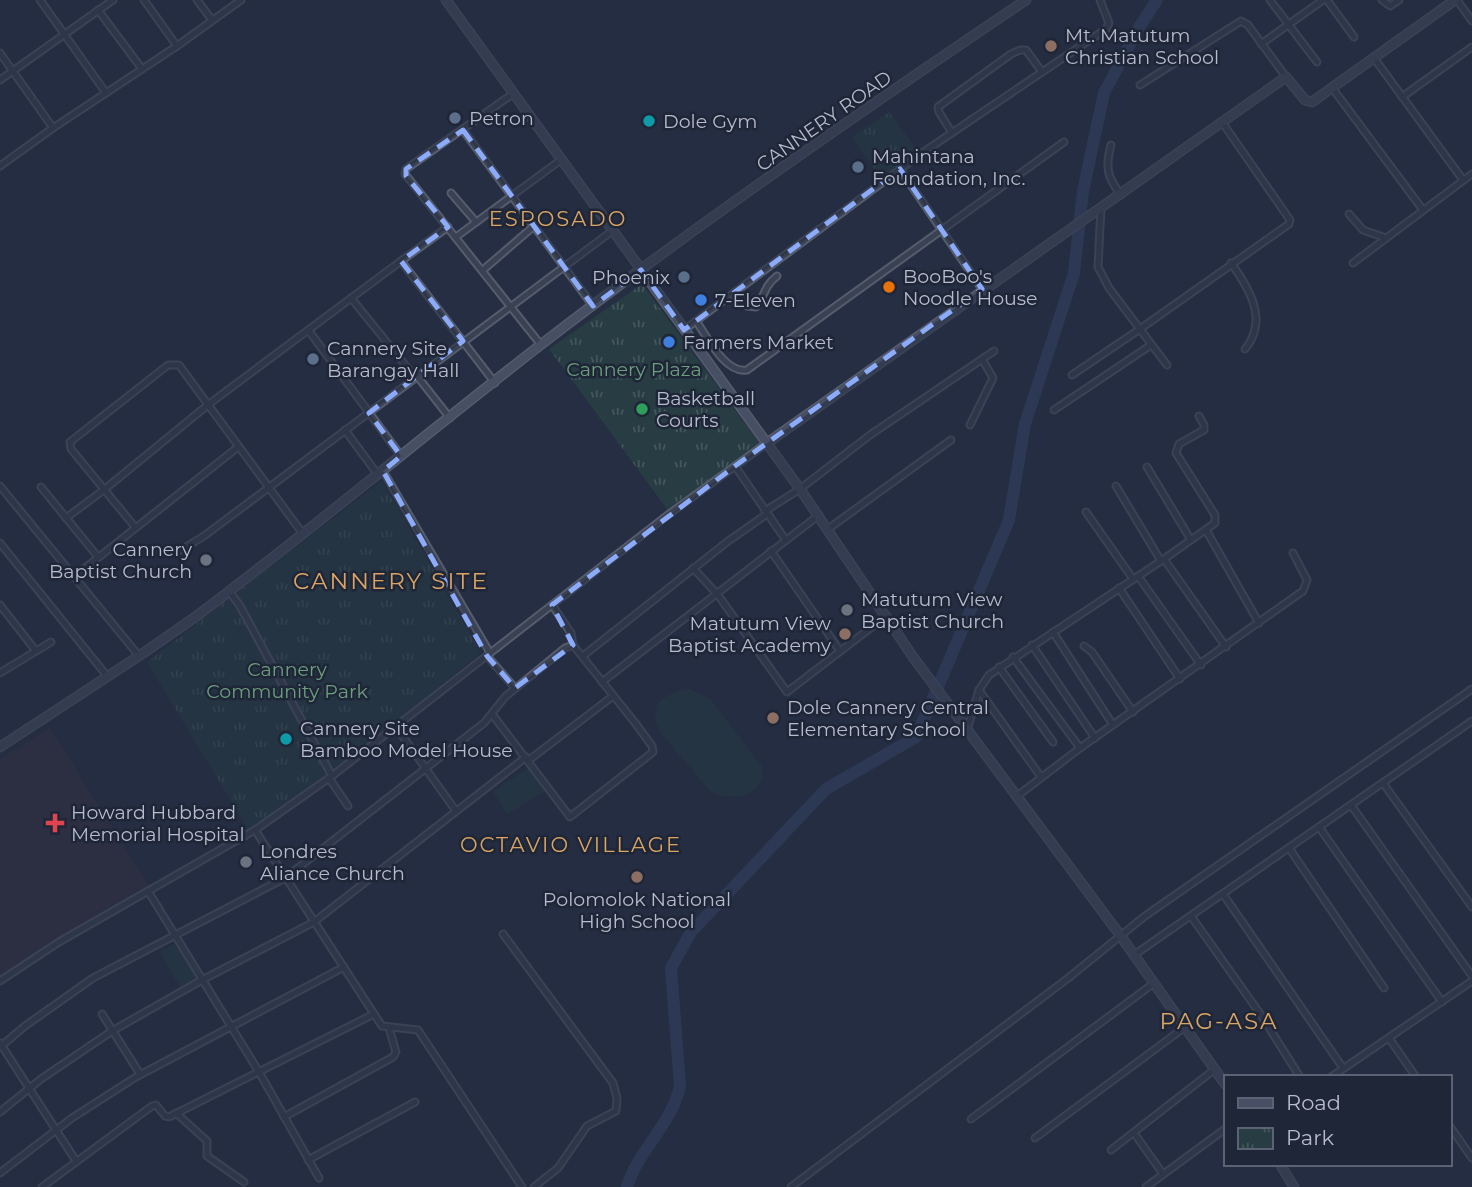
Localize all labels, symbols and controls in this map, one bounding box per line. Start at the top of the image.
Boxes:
place label: Mt. Matutum Christian School [1065,24,1219,69]
marker: Mt. Matutum Christian School [1043,38,1059,54]
street label: CANNERY ROAD [752,66,896,176]
place label: Petron [469,107,534,130]
marker: Petron [447,110,463,126]
place label: Dole Gym [663,110,757,133]
marker: Dole Gym [641,113,657,129]
place label: Mahintana Foundation, Inc. [872,145,1026,190]
marker: Mahintana Foundation, Inc. [850,159,866,175]
district label: ESPOSADO [489,206,627,231]
place label: BooBoo's Noodle House [903,265,1038,310]
place label: Phoenix [592,266,670,289]
marker: Phoenix [676,269,692,285]
marker: BooBoo's Noodle House [881,279,897,295]
place label: 7-Eleven [715,289,796,312]
marker: 7-Eleven [693,292,709,308]
place label: Farmers Market [683,331,834,354]
marker: Farmers Market [661,334,677,350]
place label: Cannery Site Barangay Hall [327,337,459,382]
marker: Cannery Site Barangay Hall [305,351,321,367]
park label: Cannery Plaza [566,358,702,381]
place label: Basketball Courts [656,387,755,432]
marker: Basketball Courts [634,401,650,417]
place label: Cannery Baptist Church [49,538,193,583]
marker: Cannery Baptist Church [198,552,214,568]
district label: CANNERY SITE [293,567,489,595]
place label: Matutum View Baptist Church [861,588,1004,633]
marker: Matutum View Baptist Church [839,602,855,618]
place label: Matutum View Baptist Academy [668,612,832,657]
marker: Matutum View Baptist Academy [837,626,853,642]
park label: Cannery Community Park [206,658,368,703]
place label: Dole Cannery Central Elementary School [787,696,989,741]
marker: Dole Cannery Central Elementary School [765,710,781,726]
place label: Cannery Site Bamboo Model House [300,717,513,762]
marker: Cannery Site Bamboo Model House [278,731,294,747]
place label: Howard Hubbard Memorial Hospital [71,801,245,846]
marker: Howard Hubbard Memorial Hospital [45,813,65,833]
district label: OCTAVIO VILLAGE [460,832,682,857]
place label: Londres Aliance Church [260,840,405,885]
marker: Londres Aliance Church [238,854,254,870]
marker: Polomolok National High School [629,869,645,885]
place label: Polomolok National High School [543,888,731,933]
district label: PAG-ASA [1159,1007,1279,1035]
legend [1224,1075,1451,1166]
text: Road [1286,1090,1341,1115]
text: Park [1286,1125,1334,1150]

